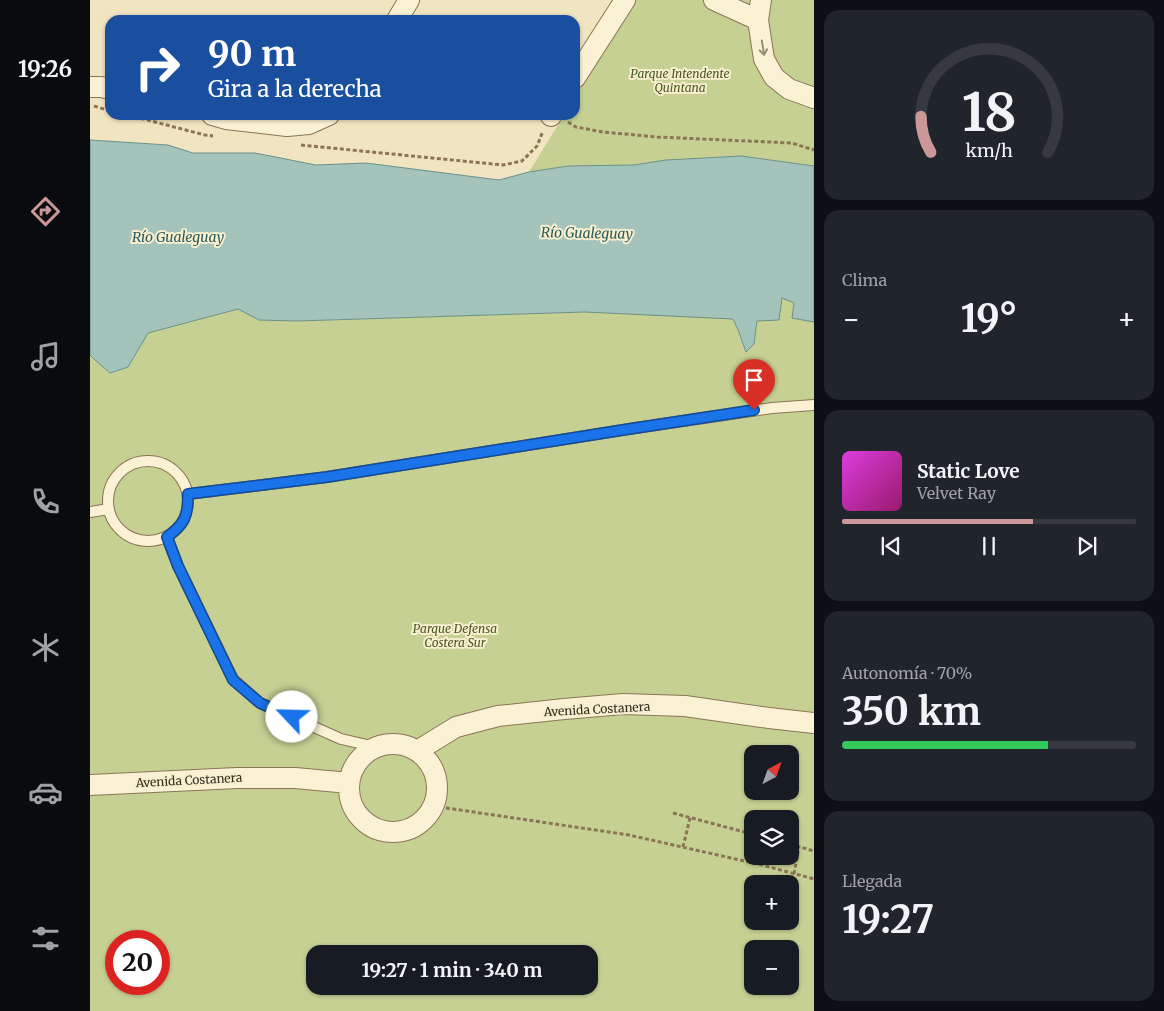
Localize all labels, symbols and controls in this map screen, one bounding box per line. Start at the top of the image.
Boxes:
text: 90 m [208,32,296,76]
icon: right [125,35,190,100]
one-way arrow [758,40,768,56]
text: 19:26 [18,55,72,83]
park label: Parque Intendente Quintana [630,66,730,95]
text: Gira a la derecha [208,75,382,103]
text: 18 [962,80,1016,145]
text: km/h [965,139,1013,162]
icon: directions [28,194,63,229]
water label: Río Gualeguay [541,223,634,243]
water label: Río Gualeguay [132,228,224,246]
text: Clima [842,270,887,290]
text: 19° [961,295,1018,342]
text: − [842,301,861,337]
text: + [1117,301,1136,337]
icon: music [28,339,63,374]
pin [733,359,775,410]
icon: arrive [740,366,768,394]
text: Static Love [917,459,1020,483]
text: Velvet Ray [917,483,996,503]
icon: phone [28,484,63,519]
icon: previous [877,532,905,560]
icon: pause [975,532,1003,560]
icon: next [1073,532,1101,560]
park label: Parque Defensa Costera Sur [413,621,497,650]
icon: climate [28,630,63,665]
text: Autonomía · 70% [842,663,972,683]
text: 350 km [842,688,981,735]
position arrow [265,690,317,742]
street label: Avenida Costanera [542,699,651,719]
north arrow [744,745,799,800]
map controls [744,745,799,995]
street label: Avenida Costanera [134,770,243,790]
icon: car [28,775,63,810]
button: layers [744,810,799,865]
text: Llegada [842,871,902,891]
button: + [744,875,799,930]
text: 19:27 [842,896,934,943]
icon: filters [28,921,63,956]
speed limit sign: 20 [105,930,170,995]
button: − [744,940,799,995]
text: 19:27 · 1 min · 340 m [362,958,542,982]

